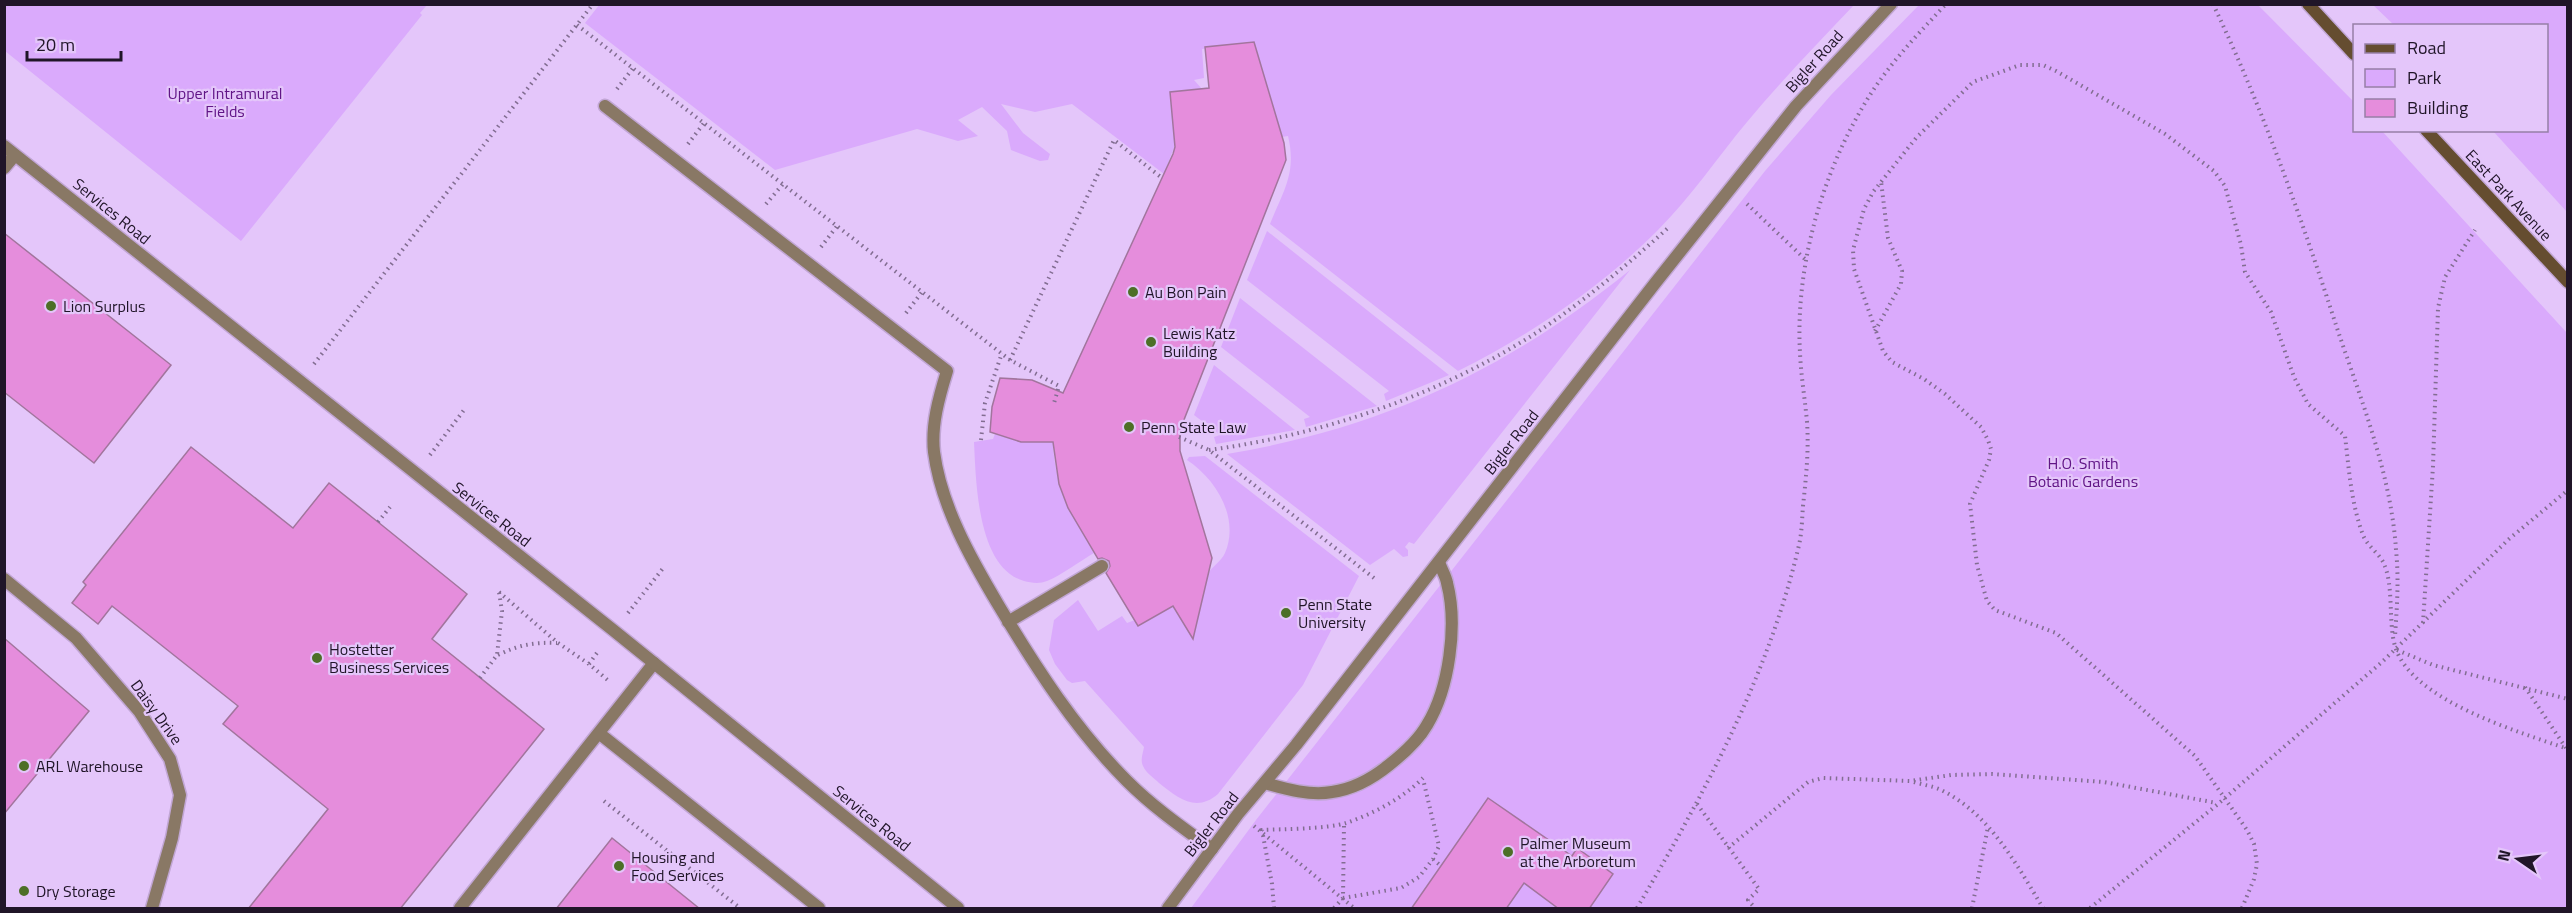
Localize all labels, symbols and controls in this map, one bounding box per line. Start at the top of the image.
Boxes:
scale bar [27,24,122,62]
street label: Bigler Road [1779,24,1849,98]
legend [2353,24,2548,132]
text: 20 m [36,31,75,58]
text: Road [2407,34,2446,61]
text: Park [2407,64,2442,91]
park label: Upper Intramural Fields [167,81,283,123]
text: Building [2407,94,2468,121]
street label: East Park Avenue [2460,144,2558,246]
street label: Services Road [68,172,156,250]
place label: Au Bon Pain [1145,280,1227,304]
marker: Au Bon Pain [1126,285,1140,299]
place label: Lion Surplus [63,294,146,318]
marker: Lion Surplus [44,299,58,313]
place label: Lewis Katz Building [1163,321,1235,363]
marker: Lewis Katz Building [1144,335,1158,349]
street label: Bigler Road [1478,404,1544,480]
place label: Penn State Law [1141,415,1246,439]
marker: Penn State Law [1122,420,1136,434]
park label: H.O. Smith Botanic Gardens [2028,451,2138,493]
street label: Services Road [448,476,536,552]
place label: Penn State University [1298,592,1372,634]
marker: Penn State University [1279,606,1293,620]
place label: Hostetter Business Services [329,637,449,679]
marker: Hostetter Business Services [310,651,324,665]
street label: Daisy Drive [125,674,189,750]
place label: ARL Warehouse [36,754,143,778]
marker: ARL Warehouse [17,759,31,773]
street label: Services Road [828,779,916,857]
street label: Bigler Road [1178,786,1244,862]
north arrow [2488,829,2548,889]
place label: Palmer Museum at the Arboretum [1520,831,1636,873]
place label: Housing and Food Services [631,845,724,887]
marker: Palmer Museum at the Arboretum [1501,845,1515,859]
text: N [2490,847,2516,864]
marker: Housing and Food Services [612,859,626,873]
place label: Dry Storage [36,879,116,903]
marker: Dry Storage [17,884,31,898]

